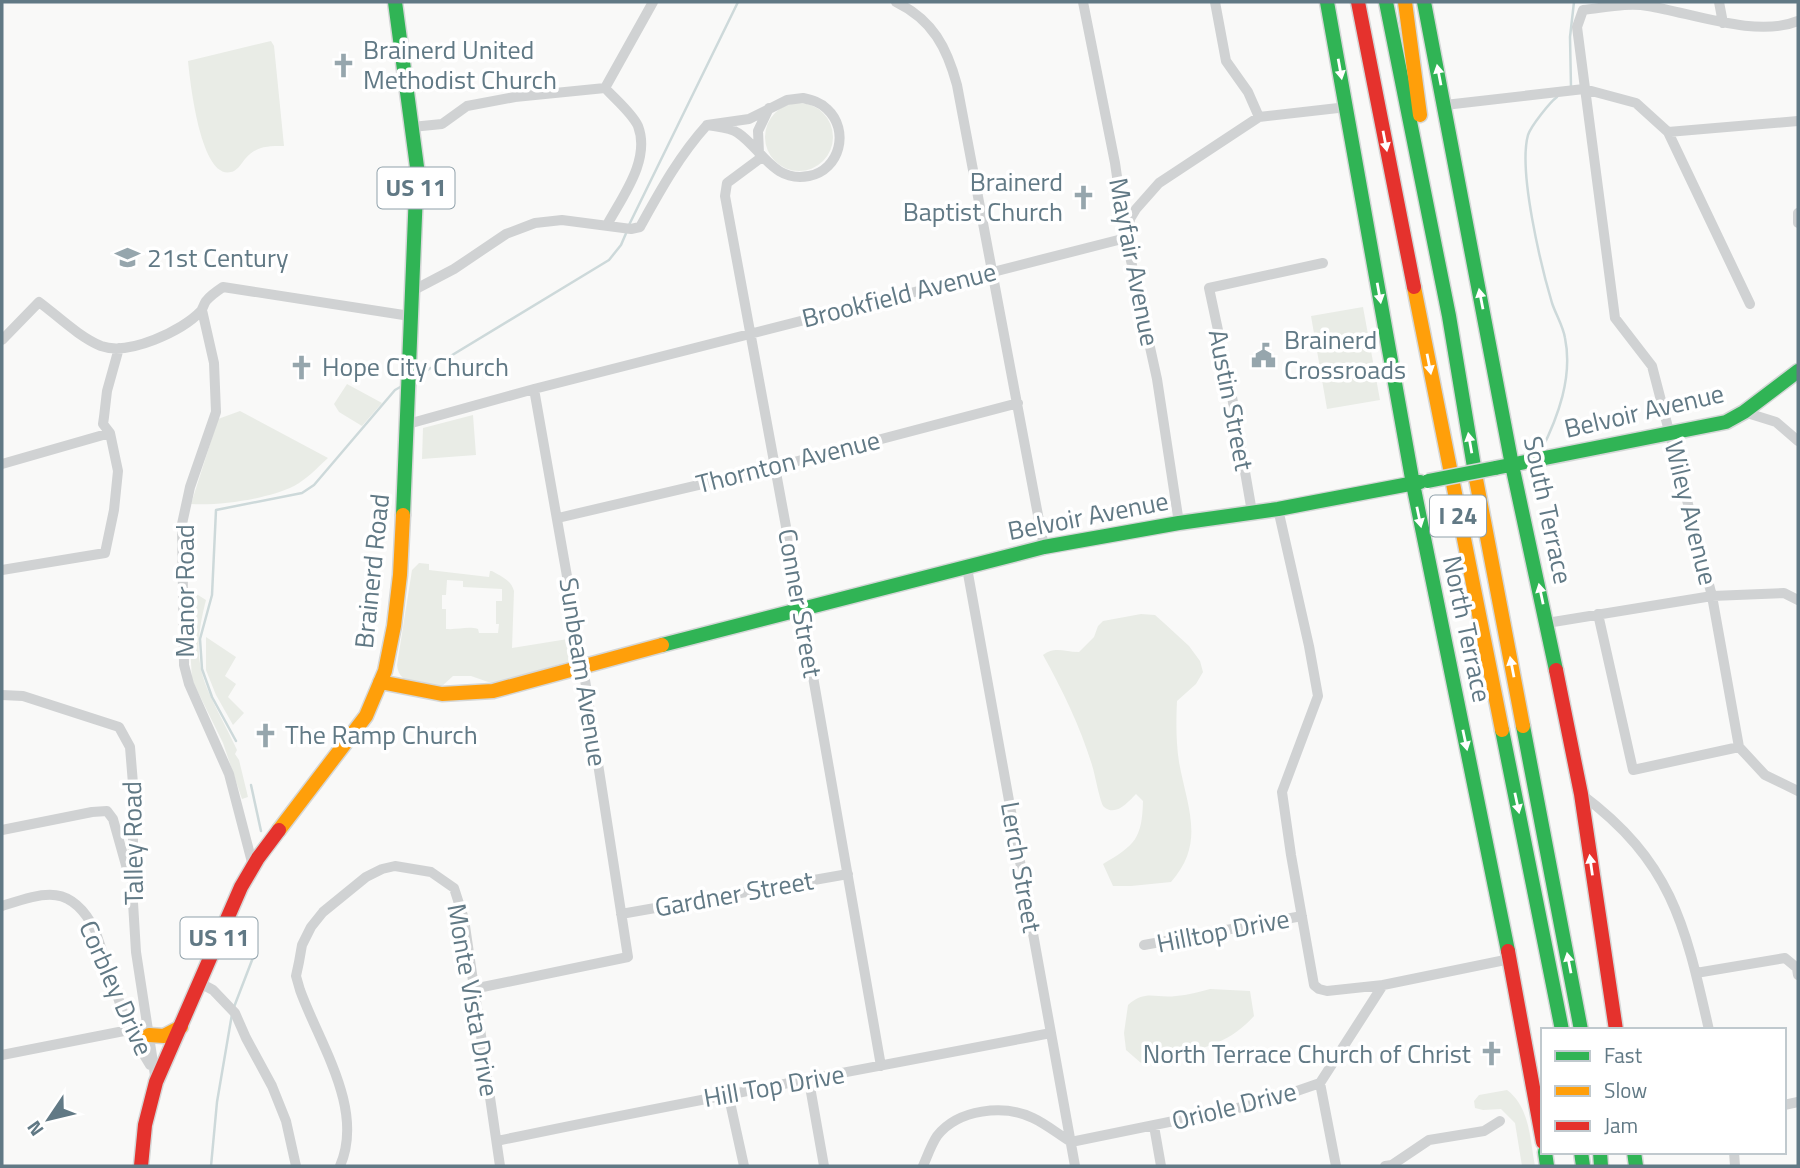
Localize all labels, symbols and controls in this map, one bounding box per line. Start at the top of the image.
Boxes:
place label: Brainerd United Methodist Church [363,30,557,99]
church icon: Brainerd United Methodist Church [329,51,357,79]
one-way arrow [1334,58,1345,80]
one-way arrow [1433,64,1444,86]
one-way arrow [1380,130,1391,152]
place label: Brainerd Baptist Church [903,162,1063,231]
road number: US 11 [378,168,454,208]
street label: Mayfair Avenue [1099,174,1170,349]
church icon: Brainerd Baptist Church [1069,183,1097,211]
place label: 21st Century [147,238,288,277]
school or university icon: 21st Century [113,244,141,272]
street label: Brookfield Avenue [798,252,1000,337]
one-way arrow [1374,282,1385,304]
one-way arrow [1475,287,1486,309]
place label: Brainerd Crossroads [1284,320,1406,389]
street label: Austin Street [1199,326,1264,474]
public building icon: Brainerd Crossroads [1250,341,1278,369]
place label: Hope City Church [322,347,509,386]
church icon: Hope City Church [288,353,316,381]
one-way arrow [1423,353,1434,375]
street label: Belvoir Avenue [1560,373,1728,448]
street label: Thornton Avenue [692,420,884,503]
one-way arrow [1464,432,1475,454]
street label: South Terrace [1514,432,1583,587]
street label: Wiley Avenue [1655,437,1728,589]
street label: Belvoir Avenue [1004,481,1172,550]
street label: Brainerd Road [344,492,399,650]
road number: I 24 [1430,495,1486,536]
one-way arrow [1414,506,1425,528]
street label: Manor Road [165,524,204,658]
street label: Conner Street [768,525,833,680]
street label: North Terrace [1433,552,1502,706]
street label: Sunbeam Avenue [549,575,618,769]
one-way arrow [1535,582,1546,604]
one-way arrow [1506,656,1517,678]
place label: The Ramp Church [285,715,478,754]
church icon: The Ramp Church [251,721,279,749]
one-way arrow [1460,729,1471,751]
street label: Talley Road [112,781,153,905]
one-way arrow [1511,792,1522,814]
street label: Lerch Street [991,798,1052,935]
one-way arrow [1585,854,1596,876]
street label: Gardner Street [652,860,816,927]
street label: Hilltop Drive [1153,899,1293,962]
street label: Monte Vista Drive [437,901,510,1099]
street label: Corbley Drive [69,914,164,1062]
road number: US 11 [180,918,258,958]
one-way arrow [1563,952,1574,974]
legend [1541,1028,1786,1154]
place label: North Terrace Church of Christ [1143,1034,1471,1073]
text: Fast [1604,1039,1643,1071]
church icon: North Terrace Church of Christ [1477,1040,1505,1068]
street label: Hill Top Drive [700,1054,847,1117]
street label: Oriole Drive [1167,1071,1300,1140]
text: Slow [1604,1074,1647,1106]
north arrow [14,1084,84,1154]
text: Jam [1604,1109,1638,1141]
text: N [19,1115,50,1143]

